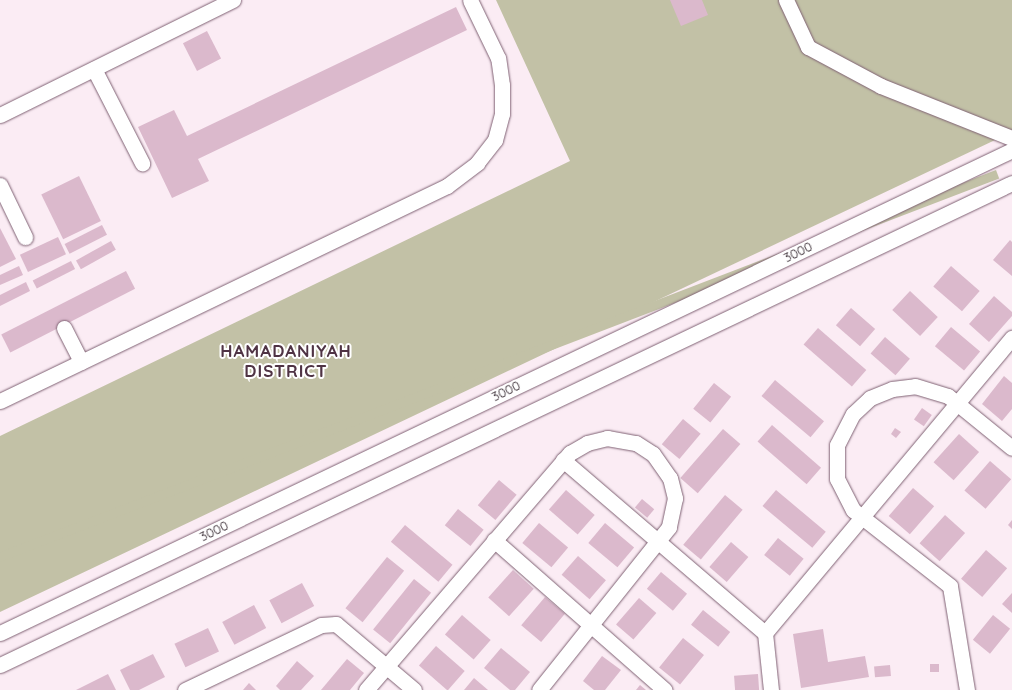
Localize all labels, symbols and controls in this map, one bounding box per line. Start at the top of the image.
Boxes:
street label: 3000 [781,238,815,266]
district label: HAMADANIYAH DISTRICT [220,341,352,381]
street label: 3000 [489,377,523,405]
street label: 3000 [197,517,231,545]

